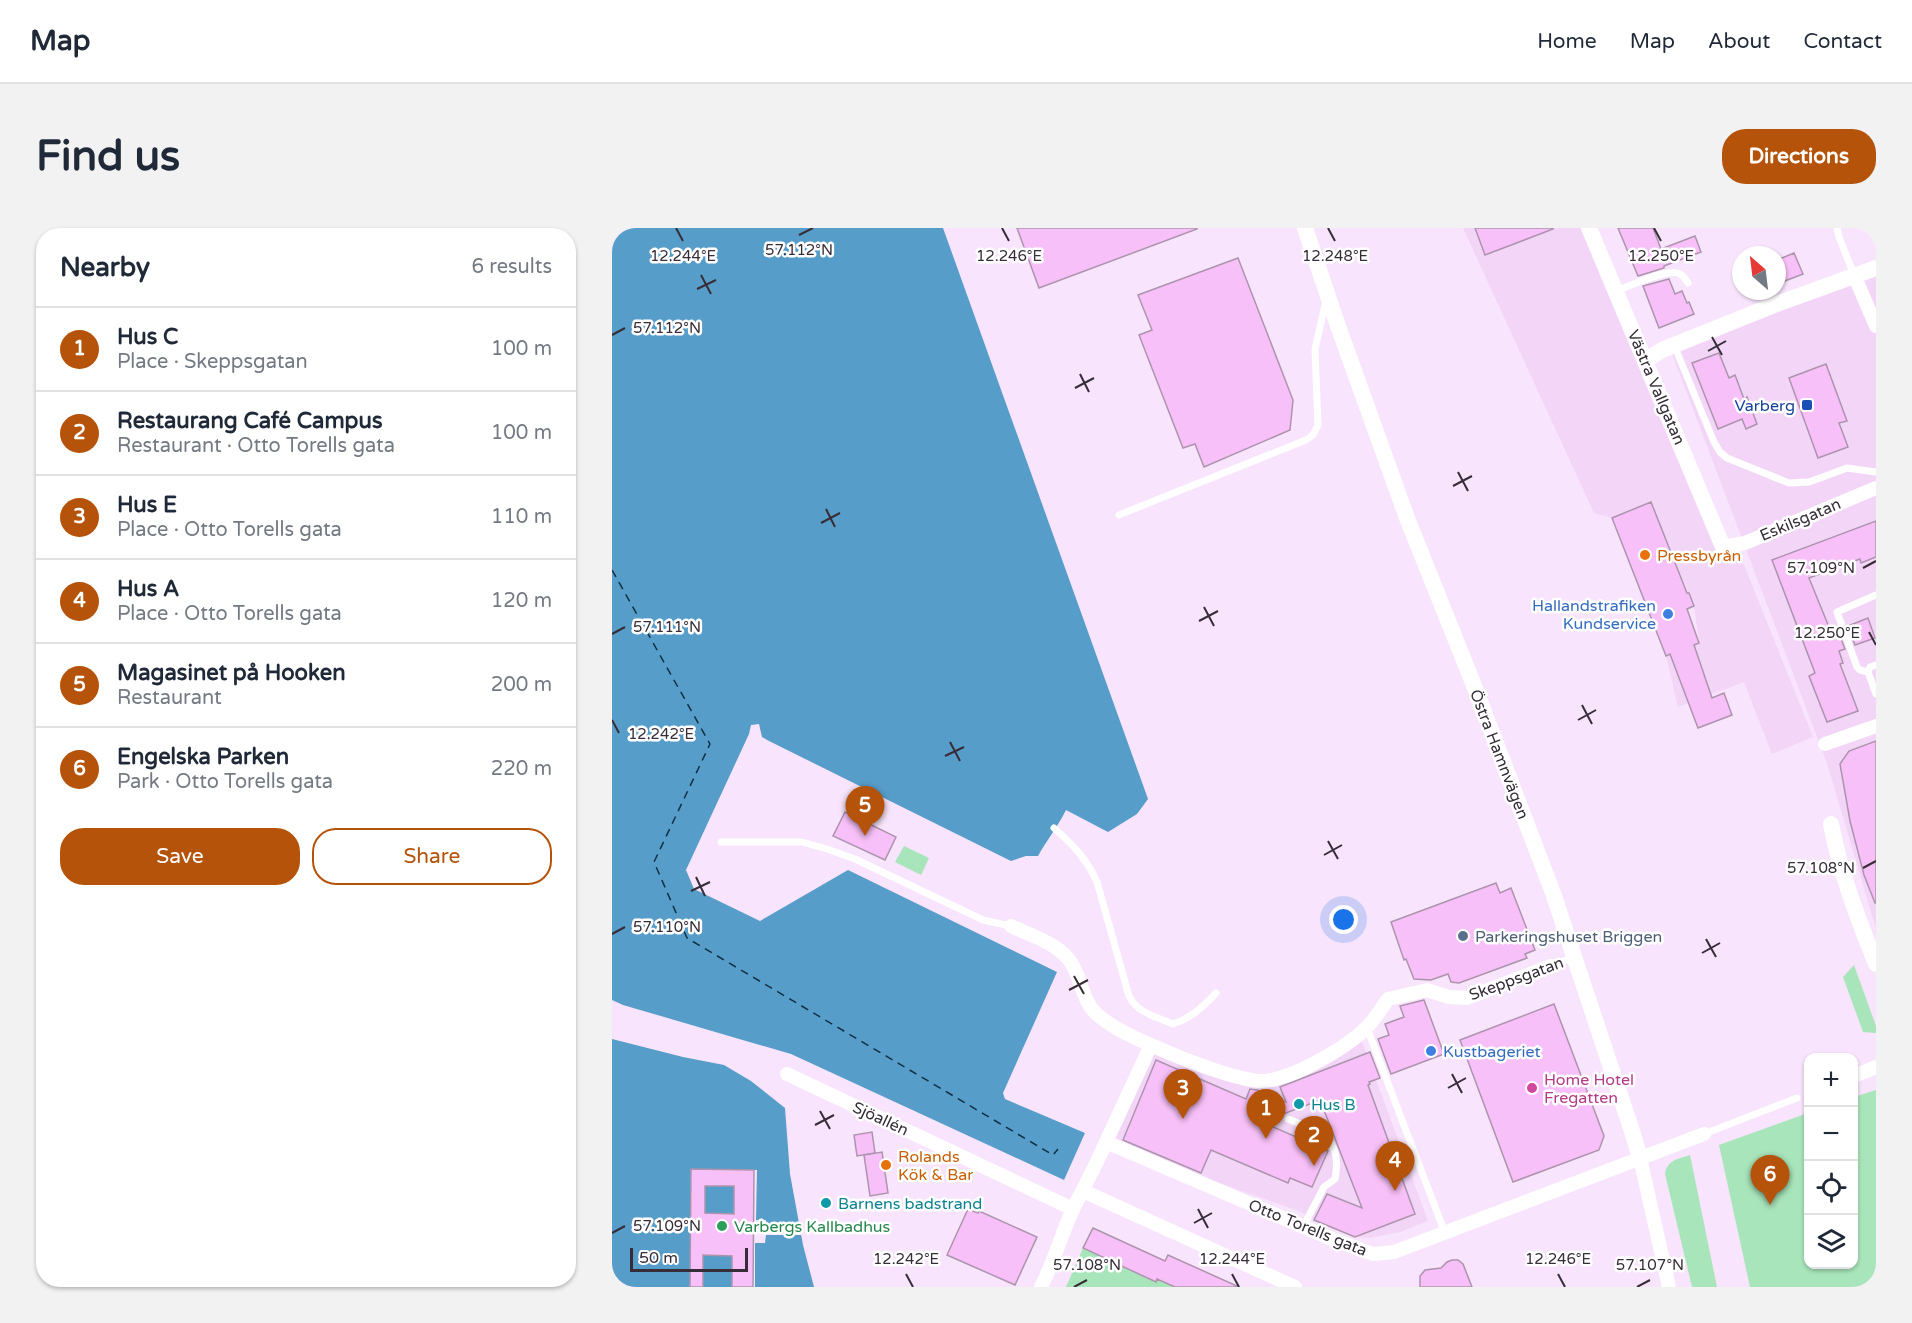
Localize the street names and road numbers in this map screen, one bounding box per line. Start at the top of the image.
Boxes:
street label: Västra Vallgatan [1623,327,1689,448]
street label: Eskilsgatan [1757,494,1844,546]
street label: Östra Hamnvägen [1465,687,1533,822]
street label: Skeppsgatan [1466,953,1566,1005]
street label: Sjöallén [849,1097,912,1140]
street label: Otto Torells gata [1245,1195,1370,1261]

